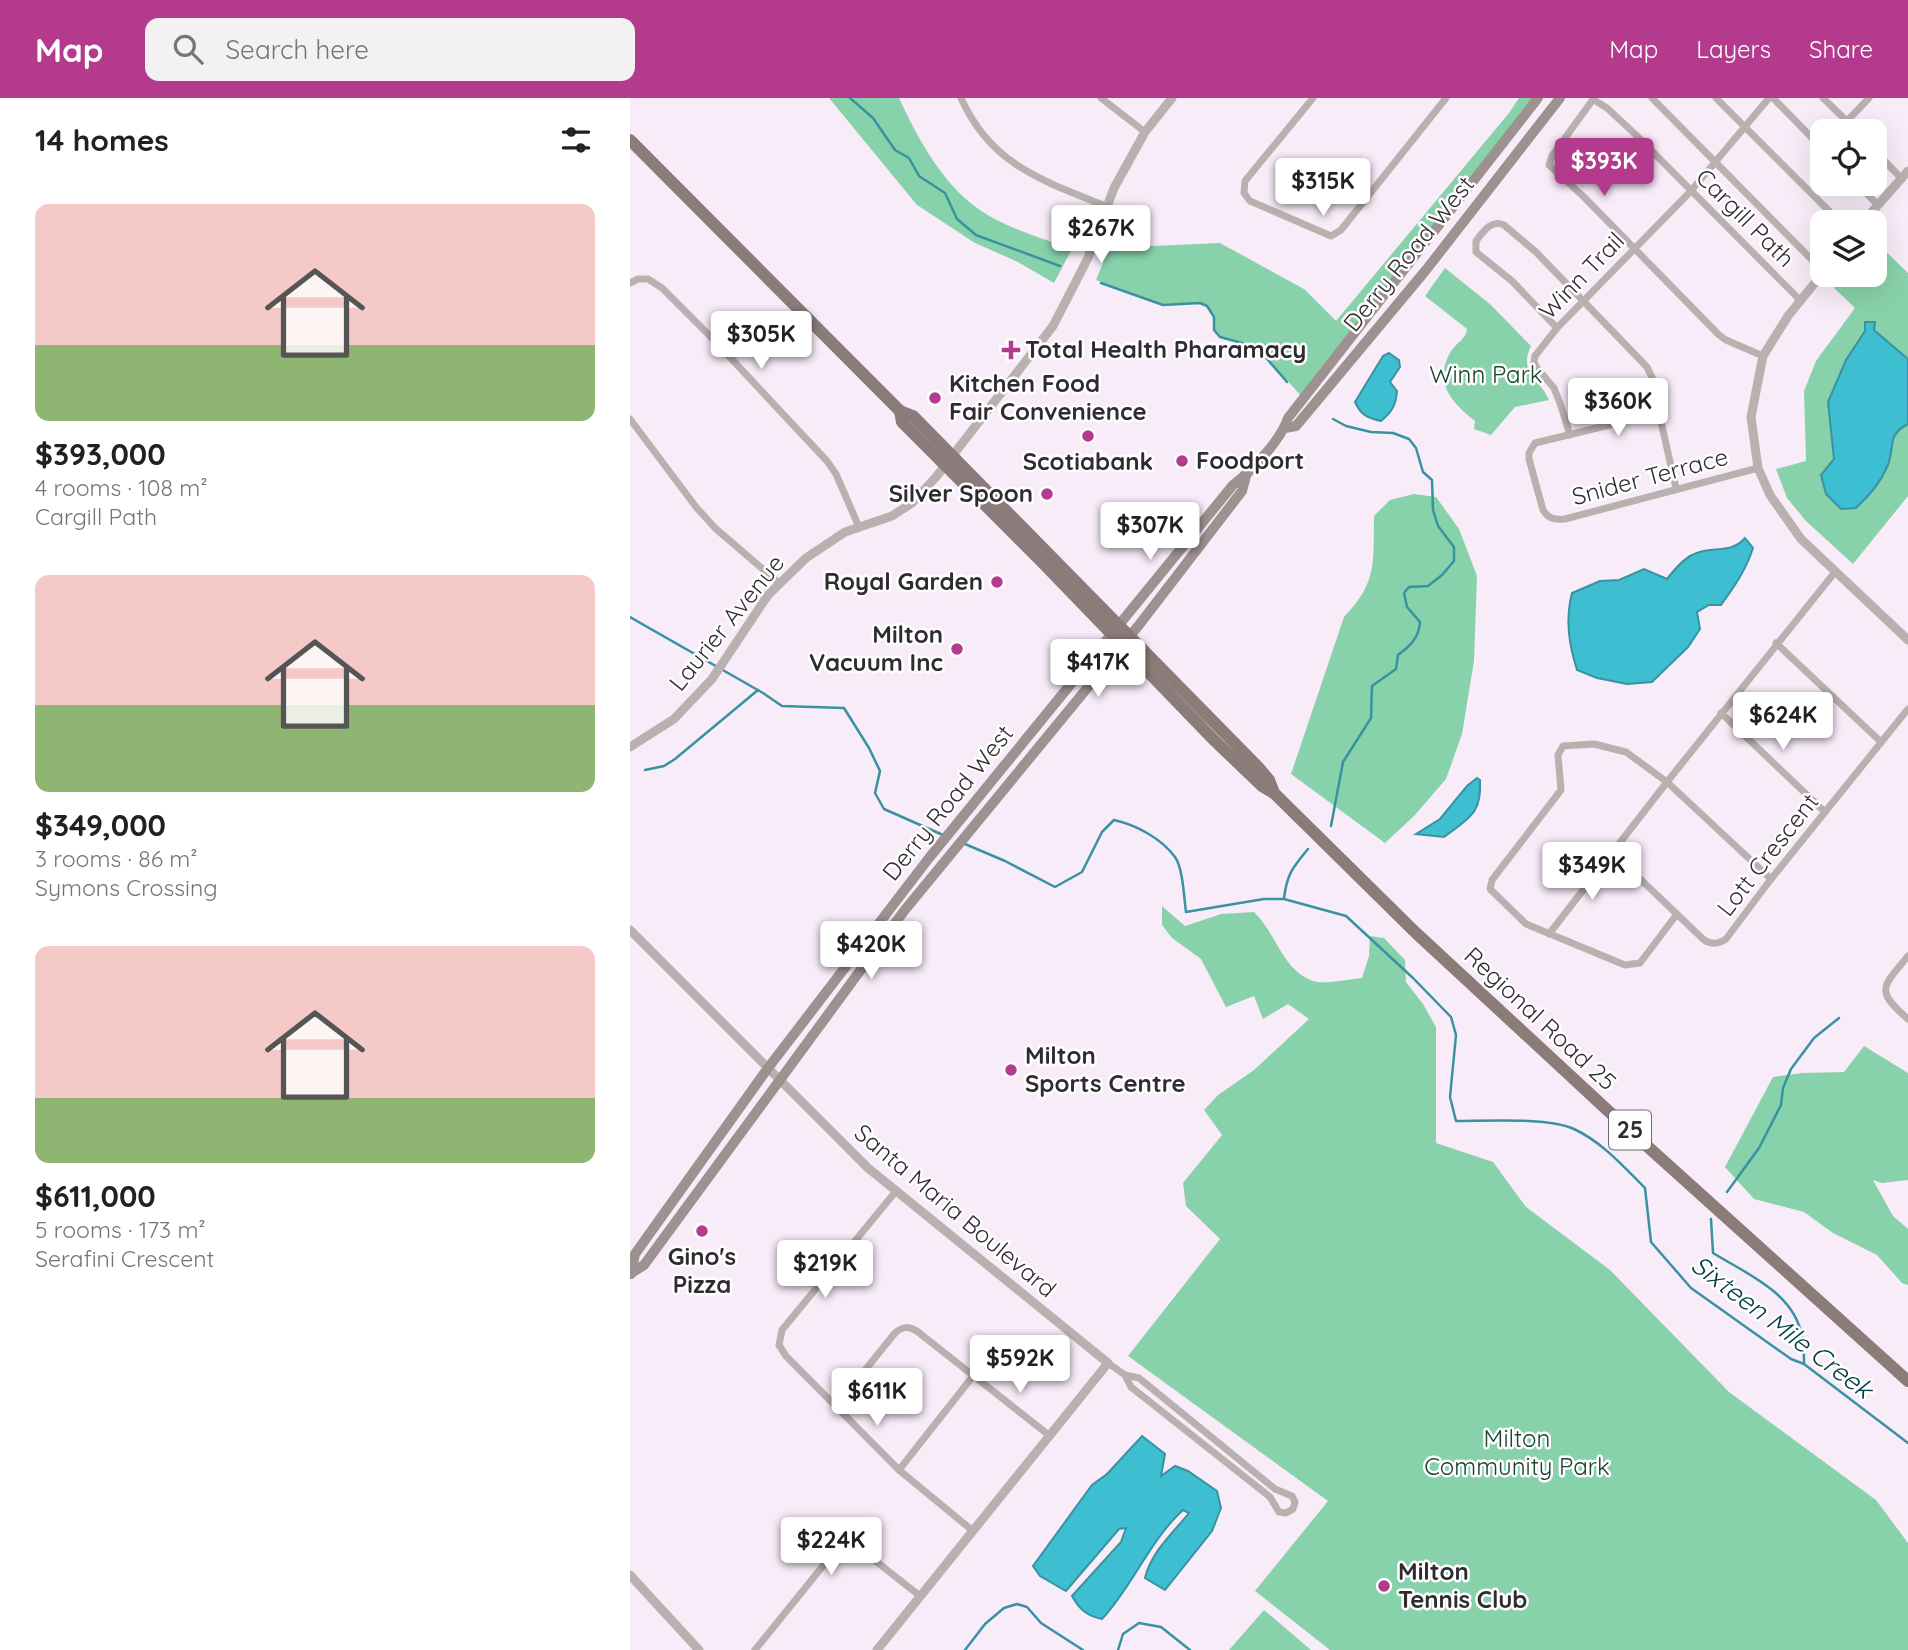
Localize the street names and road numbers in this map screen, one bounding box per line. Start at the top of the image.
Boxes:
street label: Cargill Path [1690,162,1801,273]
street label: Derry Road West [1336,170,1480,337]
street label: Winn Trail [1532,225,1630,325]
street label: Snider Terrace [1568,441,1731,511]
street label: Laurier Avenue [662,548,790,697]
street label: Derry Road West [875,719,1019,886]
street label: Lott Crescent [1710,787,1824,922]
street label: Regional Road 25 [1458,940,1623,1096]
road number: 25 [1609,1110,1651,1149]
street label: Santa Maria Boulevard [849,1117,1063,1303]

